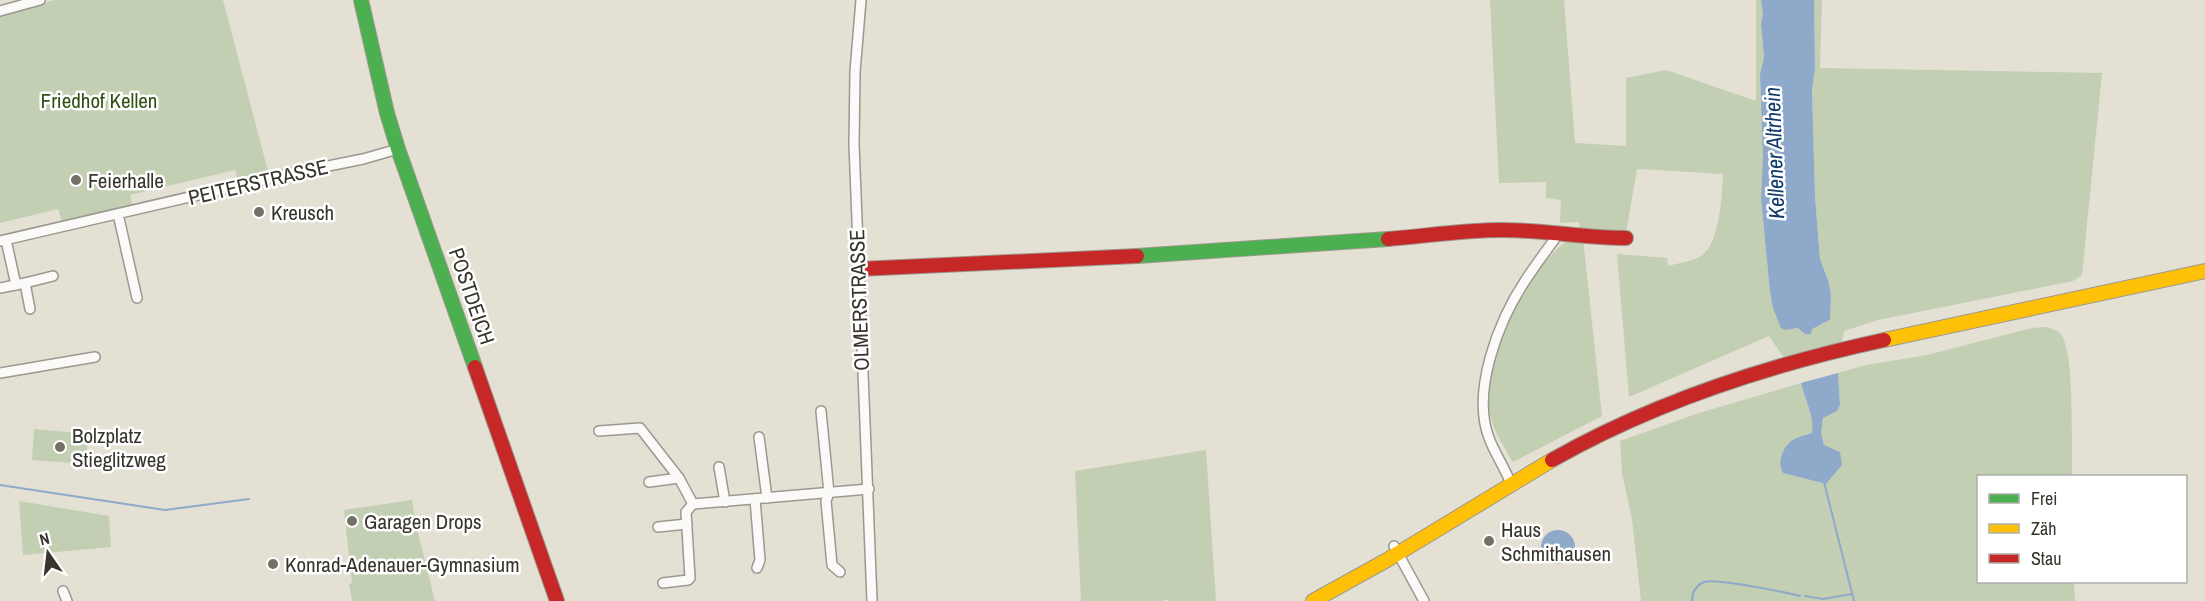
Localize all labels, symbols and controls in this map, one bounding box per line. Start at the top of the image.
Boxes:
park label: Friedhof Kellen [41,86,157,115]
water label: Kellener Altrhein [1757,86,1791,220]
street label: PEITERSTRASSE [185,152,331,212]
place label: Feierhalle [88,166,164,195]
marker: Feierhalle [69,173,83,187]
place label: Kreusch [271,198,334,227]
marker: Kreusch [252,205,266,219]
street label: OLMERSTRASSE [842,229,876,371]
street label: POSTDEICH [442,244,502,348]
place label: Bolzplatz Stieglitzweg [72,421,166,474]
marker: Bolzplatz Stieglitzweg [53,440,67,454]
legend [1977,475,2187,583]
text: Frei [2031,486,2057,511]
place label: Garagen Drops [364,507,482,536]
marker: Garagen Drops [345,514,359,528]
place label: Haus Schmithausen [1501,515,1611,568]
text: Zäh [2031,516,2056,541]
north arrow [18,523,78,583]
text: N [37,527,52,550]
marker: Haus Schmithausen [1482,534,1496,548]
text: Stau [2031,546,2061,571]
place label: Konrad-Adenauer-Gymnasium [285,550,520,579]
marker: Konrad-Adenauer-Gymnasium [266,557,280,571]

